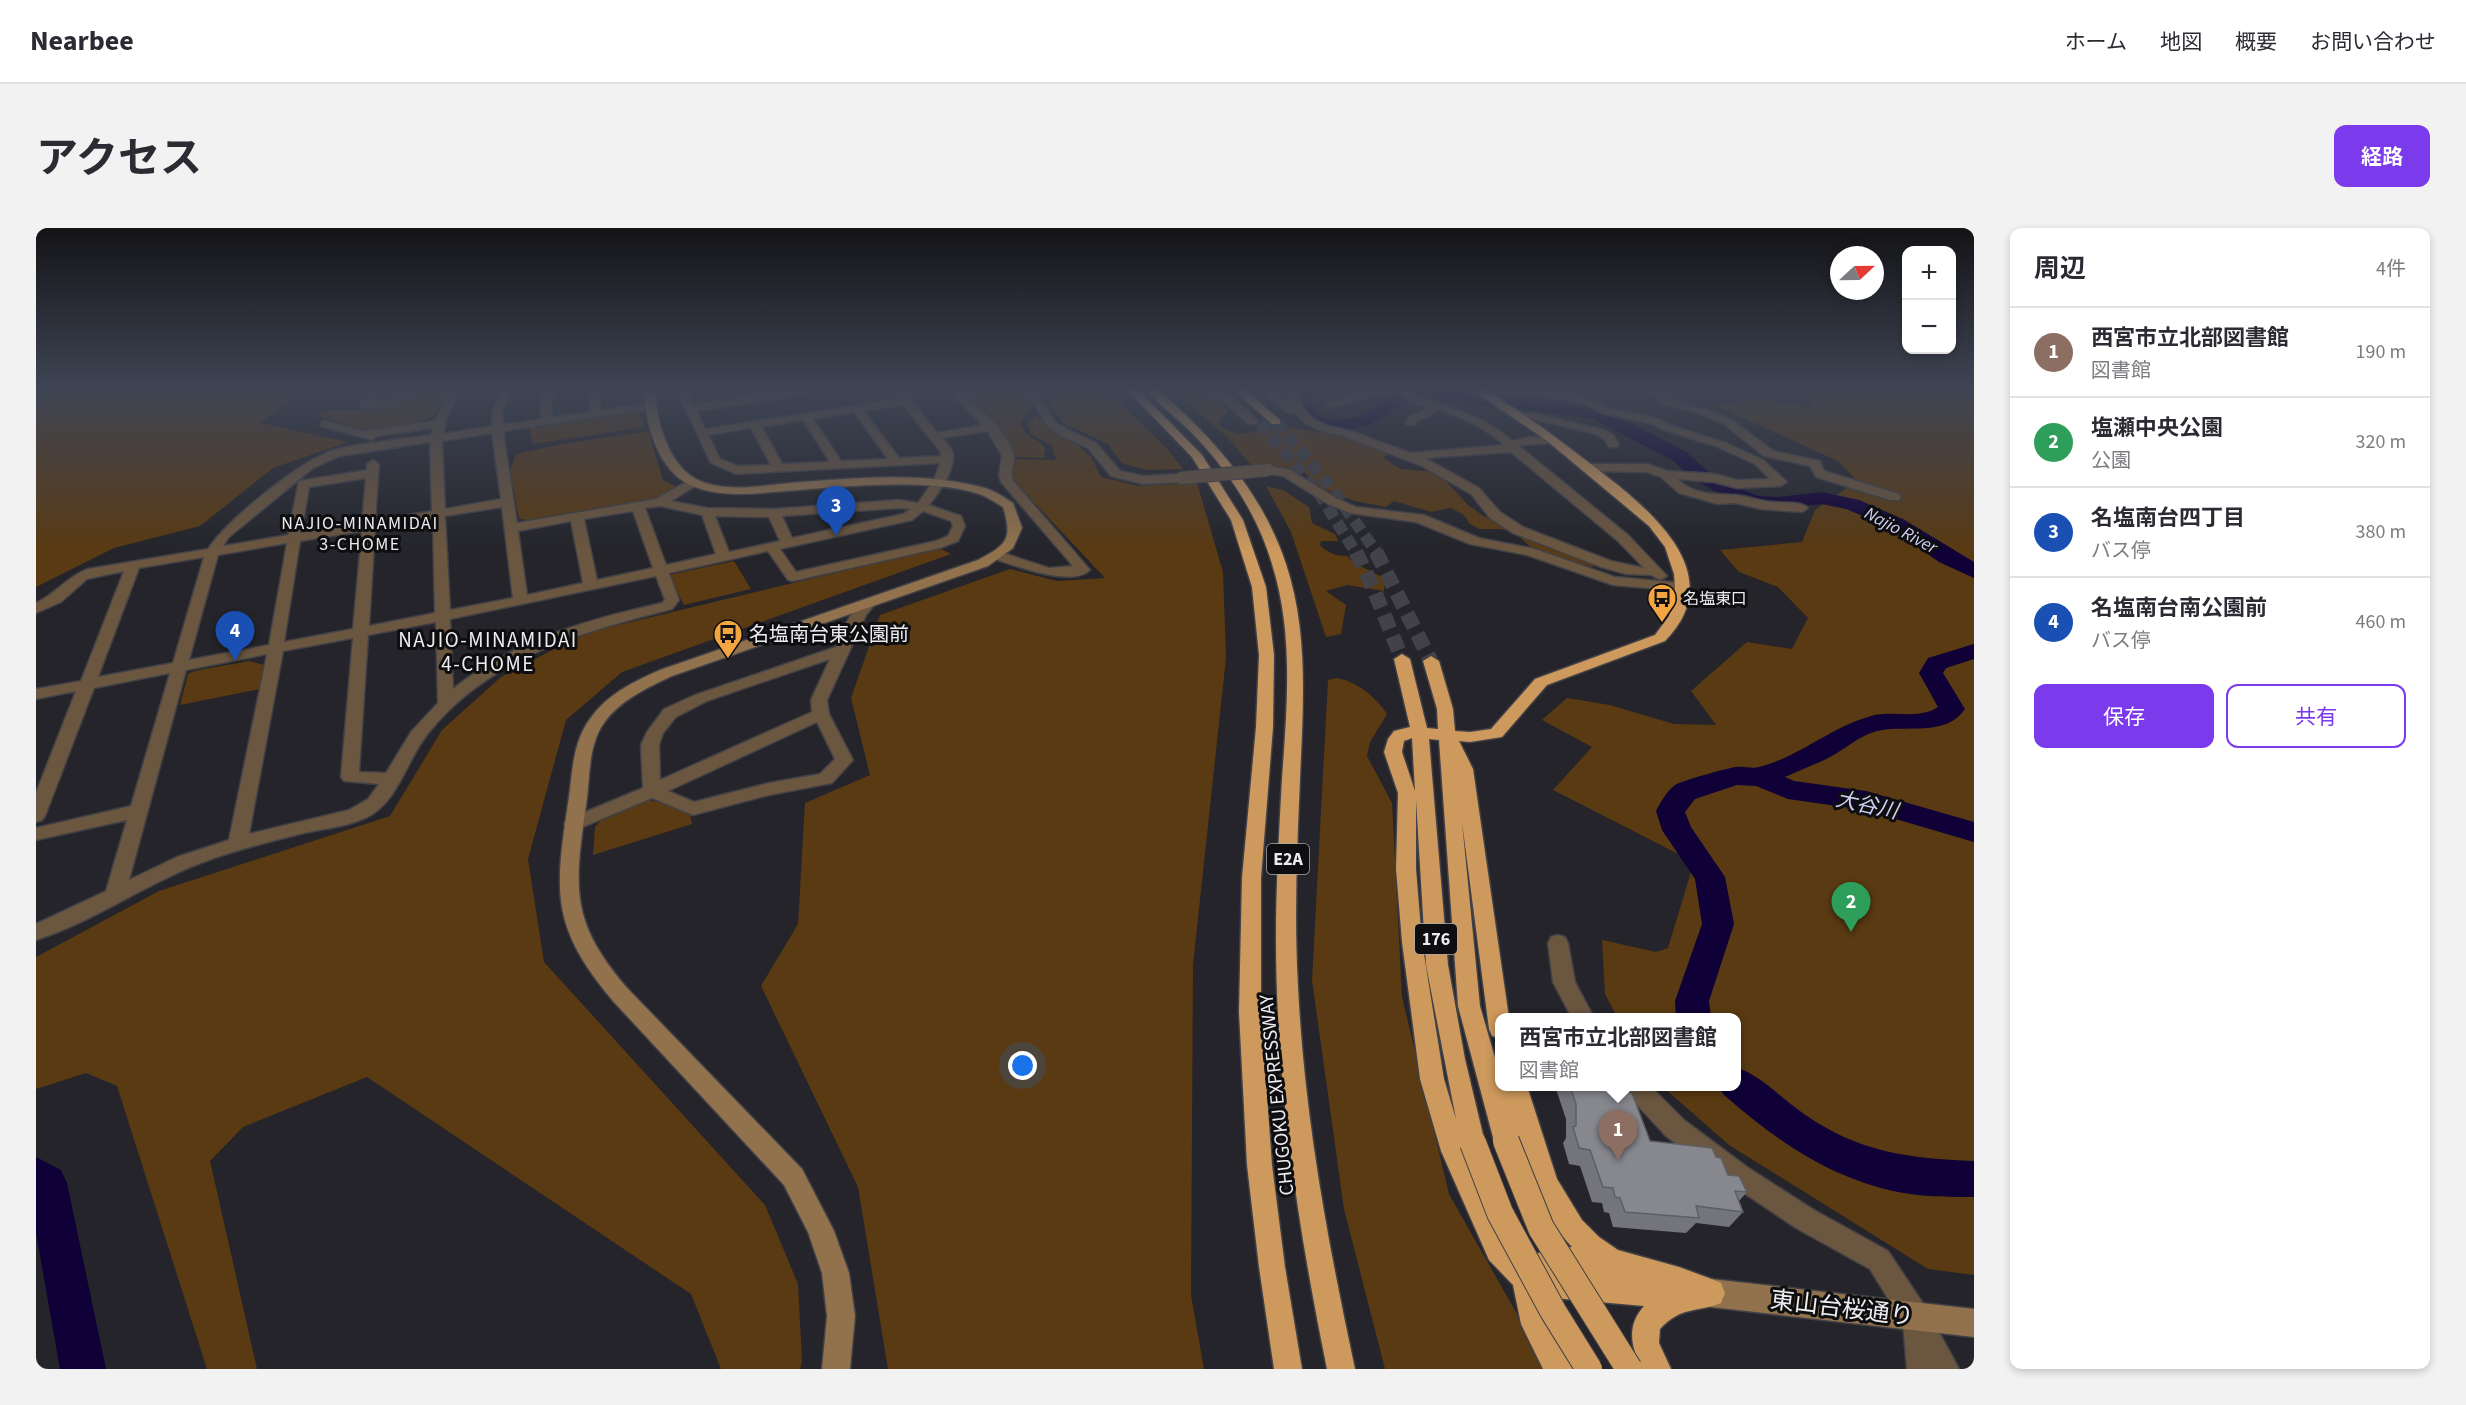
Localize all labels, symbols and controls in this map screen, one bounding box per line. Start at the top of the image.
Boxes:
text: Nearbee [30,21,134,61]
text: ホーム [2065,27,2127,57]
text: 地図 [2160,27,2202,57]
text: 概要 [2235,27,2277,57]
text: お問い合わせ [2310,27,2436,57]
button: 経路 [2334,125,2430,187]
text: アクセス [36,129,202,189]
north arrow [1830,246,1884,300]
map controls [1902,246,1956,354]
button: + [1902,246,1956,300]
text: 周辺 [2034,250,2086,287]
text: 4件 [2376,255,2406,283]
button: − [1902,300,1956,354]
text: 西宮市立北部図書館 [2091,322,2289,354]
text: 1 [2048,338,2059,366]
text: 190 m [2356,338,2406,366]
text: 図書館 [2091,357,2151,385]
text: 塩瀬中央公園 [2091,412,2223,444]
text: 2 [2048,428,2059,456]
text: 320 m [2356,428,2406,456]
text: 公園 [2091,447,2131,475]
pin: 3 [816,486,856,536]
water label: Najio River [1860,501,1942,560]
text: 名塩南台四丁目 [2091,502,2245,534]
district label: NAJIO-MINAMIDAI 3-CHOME [281,511,439,557]
text: 3 [2048,518,2059,546]
text: 380 m [2356,518,2406,546]
text: バス停 [2091,537,2151,565]
bus stop icon: 名塩東口 [1646,582,1678,624]
place label: 名塩東口 [1683,588,1747,610]
text: 名塩南台南公園前 [2091,592,2267,624]
text: 4 [2048,608,2059,636]
text: 460 m [2356,608,2406,636]
pin: 4 [216,612,254,661]
bus stop icon: 名塩南台東公園前 [712,618,744,660]
place label: 名塩南台東公園前 [749,621,909,649]
district label: NAJIO-MINAMIDAI 4-CHOME [398,625,578,679]
text: バス停 [2091,627,2151,655]
button: 保存 [2034,684,2214,748]
button: 共有 [2226,684,2406,748]
water label: 大谷川 [1833,784,1903,827]
road number: E2A [1267,844,1309,874]
pin: 2 [1832,882,1870,932]
road number: 176 [1415,924,1457,954]
street label: CHUGOKU EXPRESSWAY [1252,992,1301,1197]
popup [1495,1013,1741,1091]
text: 西宮市立北部図書館 [1519,1022,1717,1054]
your location [1008,1051,1037,1080]
text: 図書館 [1519,1057,1579,1085]
pin: 1 [1598,1110,1638,1160]
street label: 東山台桜通り [1768,1282,1916,1335]

